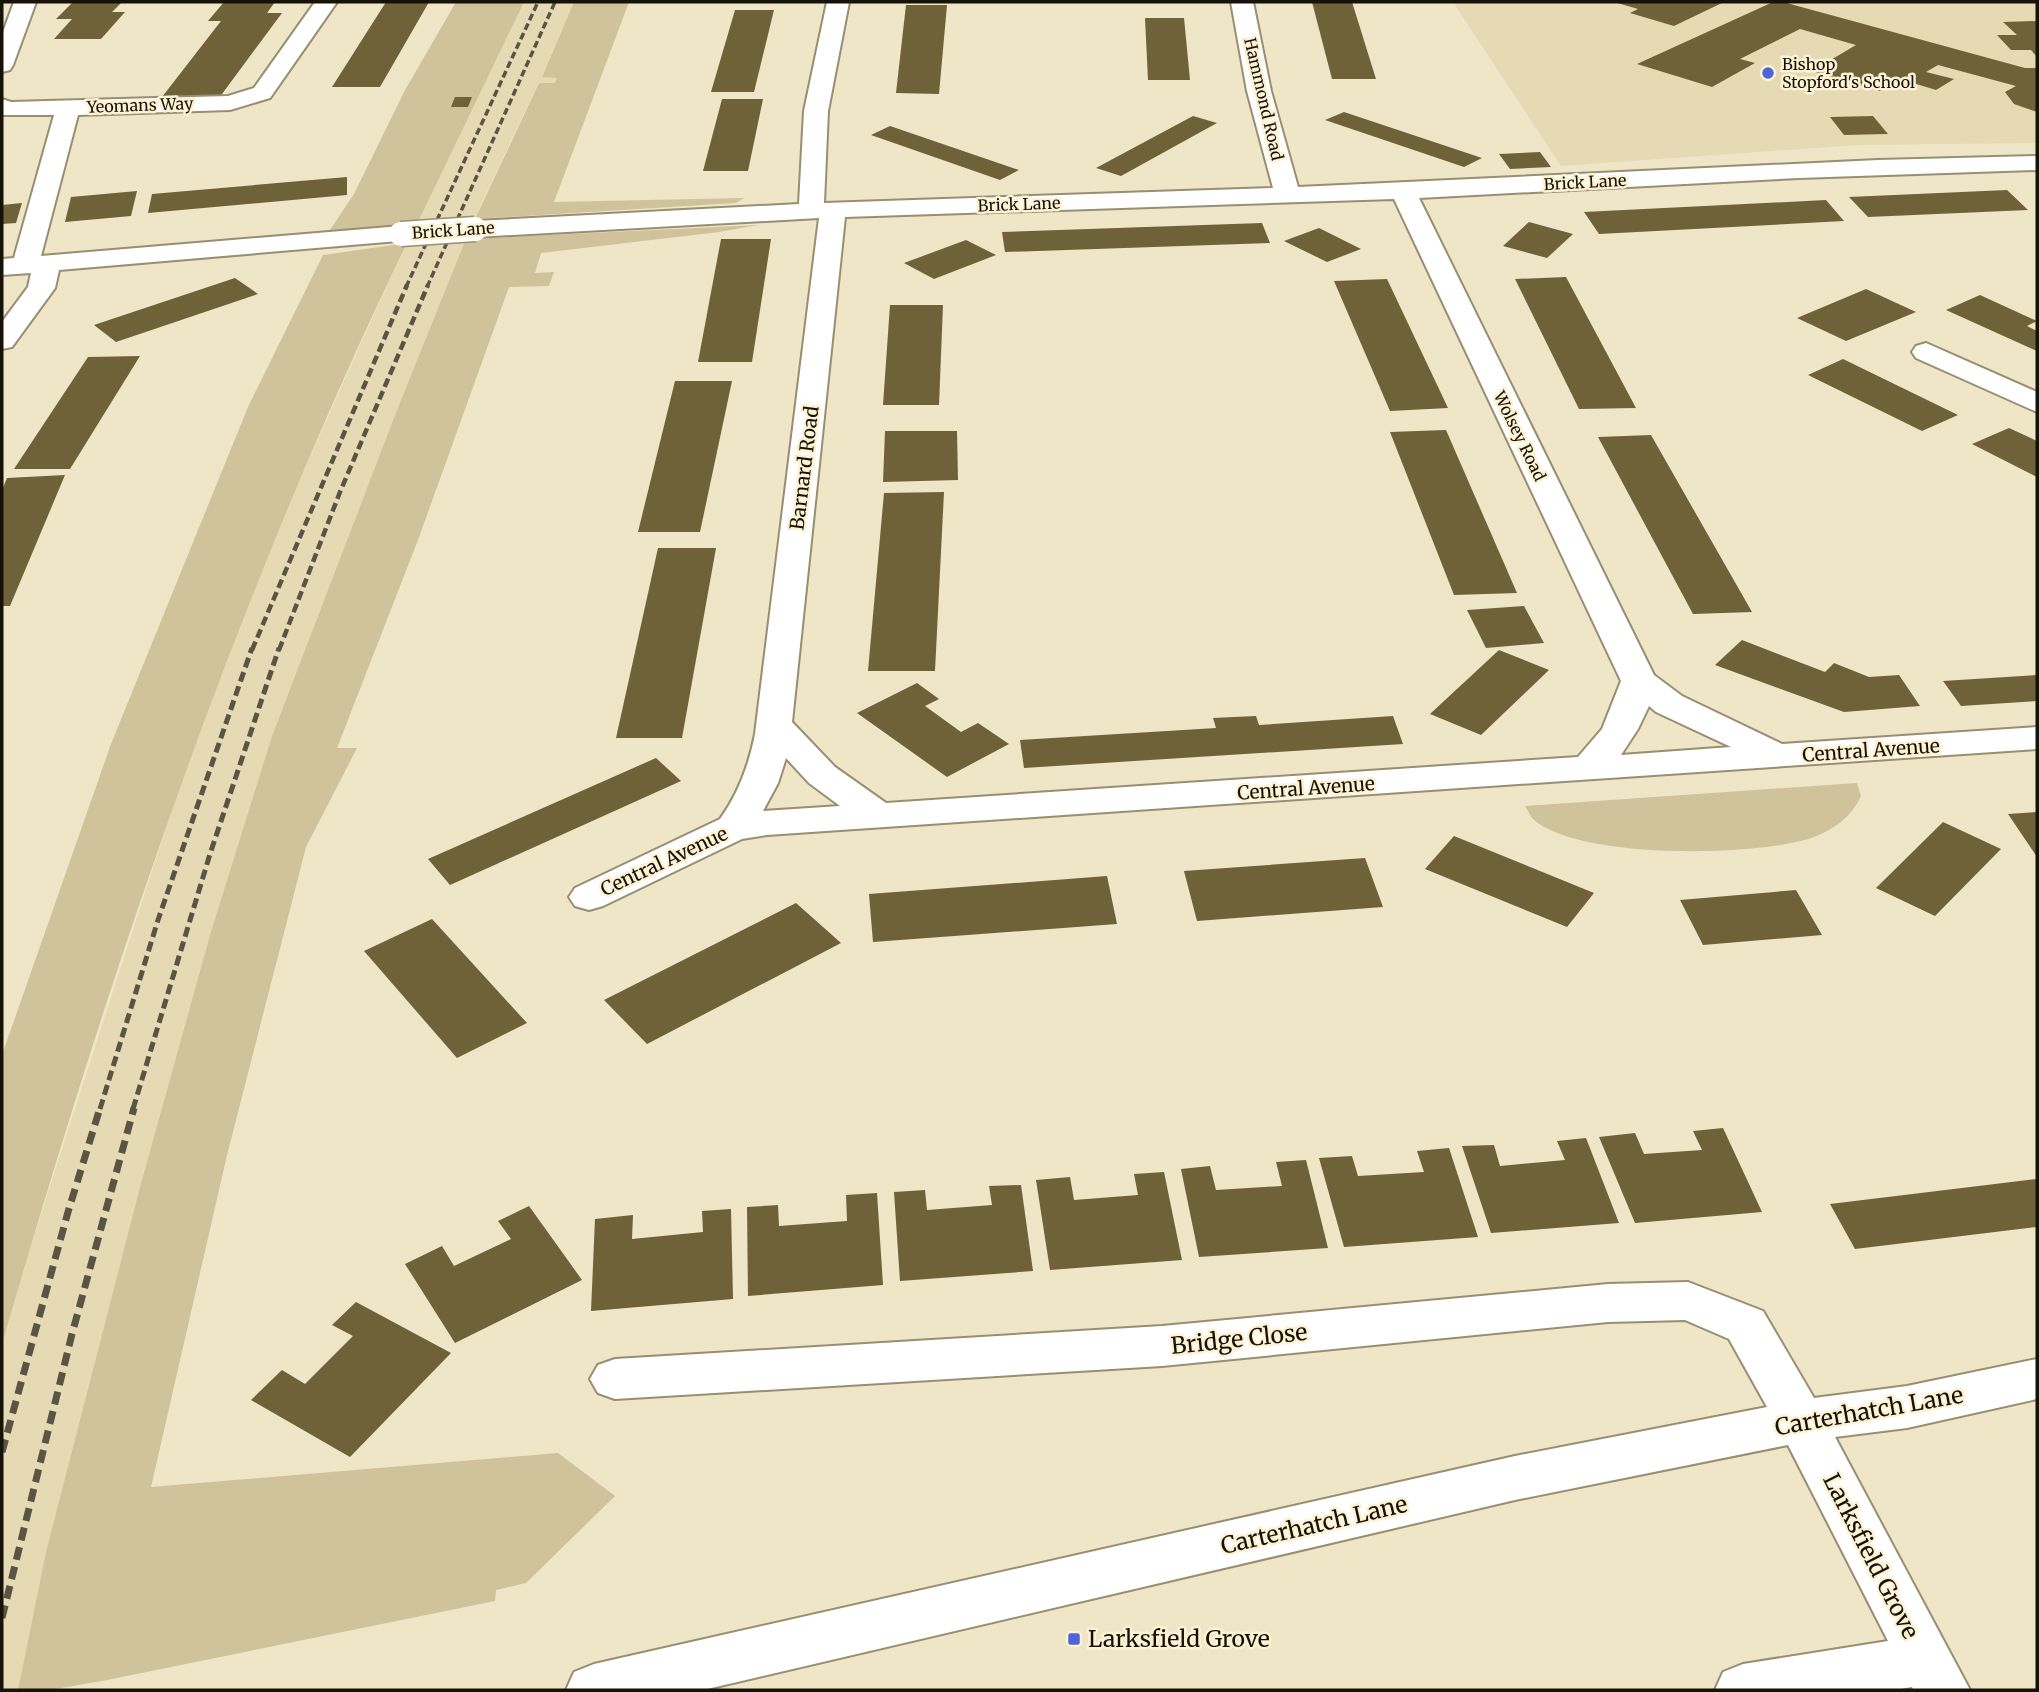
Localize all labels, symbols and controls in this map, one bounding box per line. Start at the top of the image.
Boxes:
street label: Hammond Road [1240,36,1288,163]
place label: Bishop Stopford's School [1782,54,1915,92]
marker: Bishop Stopford's School [1760,65,1776,81]
street label: Yeomans Way [85,93,194,117]
street label: Brick Lane [1543,170,1627,194]
street label: Brick Lane [977,193,1061,215]
street label: Brick Lane [411,217,495,243]
street label: Wolsey Road [1489,387,1551,485]
street label: Barnard Road [784,405,824,531]
street label: Central Avenue [1802,733,1941,767]
street label: Central Avenue [1237,771,1376,805]
street label: Central Avenue [597,821,732,901]
street label: Bridge Close [1169,1317,1309,1360]
street label: Carterhatch Lane [1773,1380,1965,1441]
street label: Larksfield Grove [1817,1468,1926,1643]
street label: Carterhatch Lane [1218,1489,1410,1560]
place label: Larksfield Grove [1088,1624,1270,1653]
marker: Larksfield Grove [1066,1631,1082,1647]

